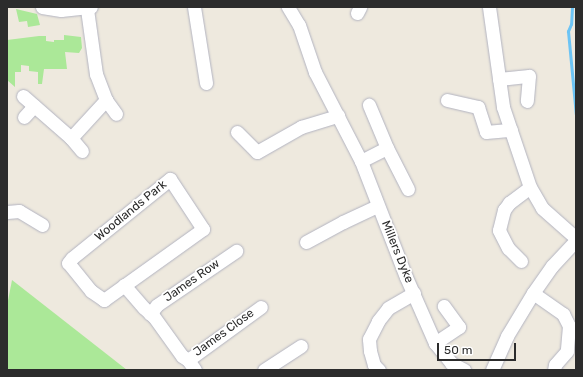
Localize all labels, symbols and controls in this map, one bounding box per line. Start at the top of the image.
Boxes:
street label: Woodlands Park [92,178,170,244]
street label: Millers Dyke [378,219,416,285]
street label: James Row [161,257,223,305]
street label: James Close [191,306,257,360]
scale bar [439,335,518,361]
text: 50 m [444,343,472,357]

